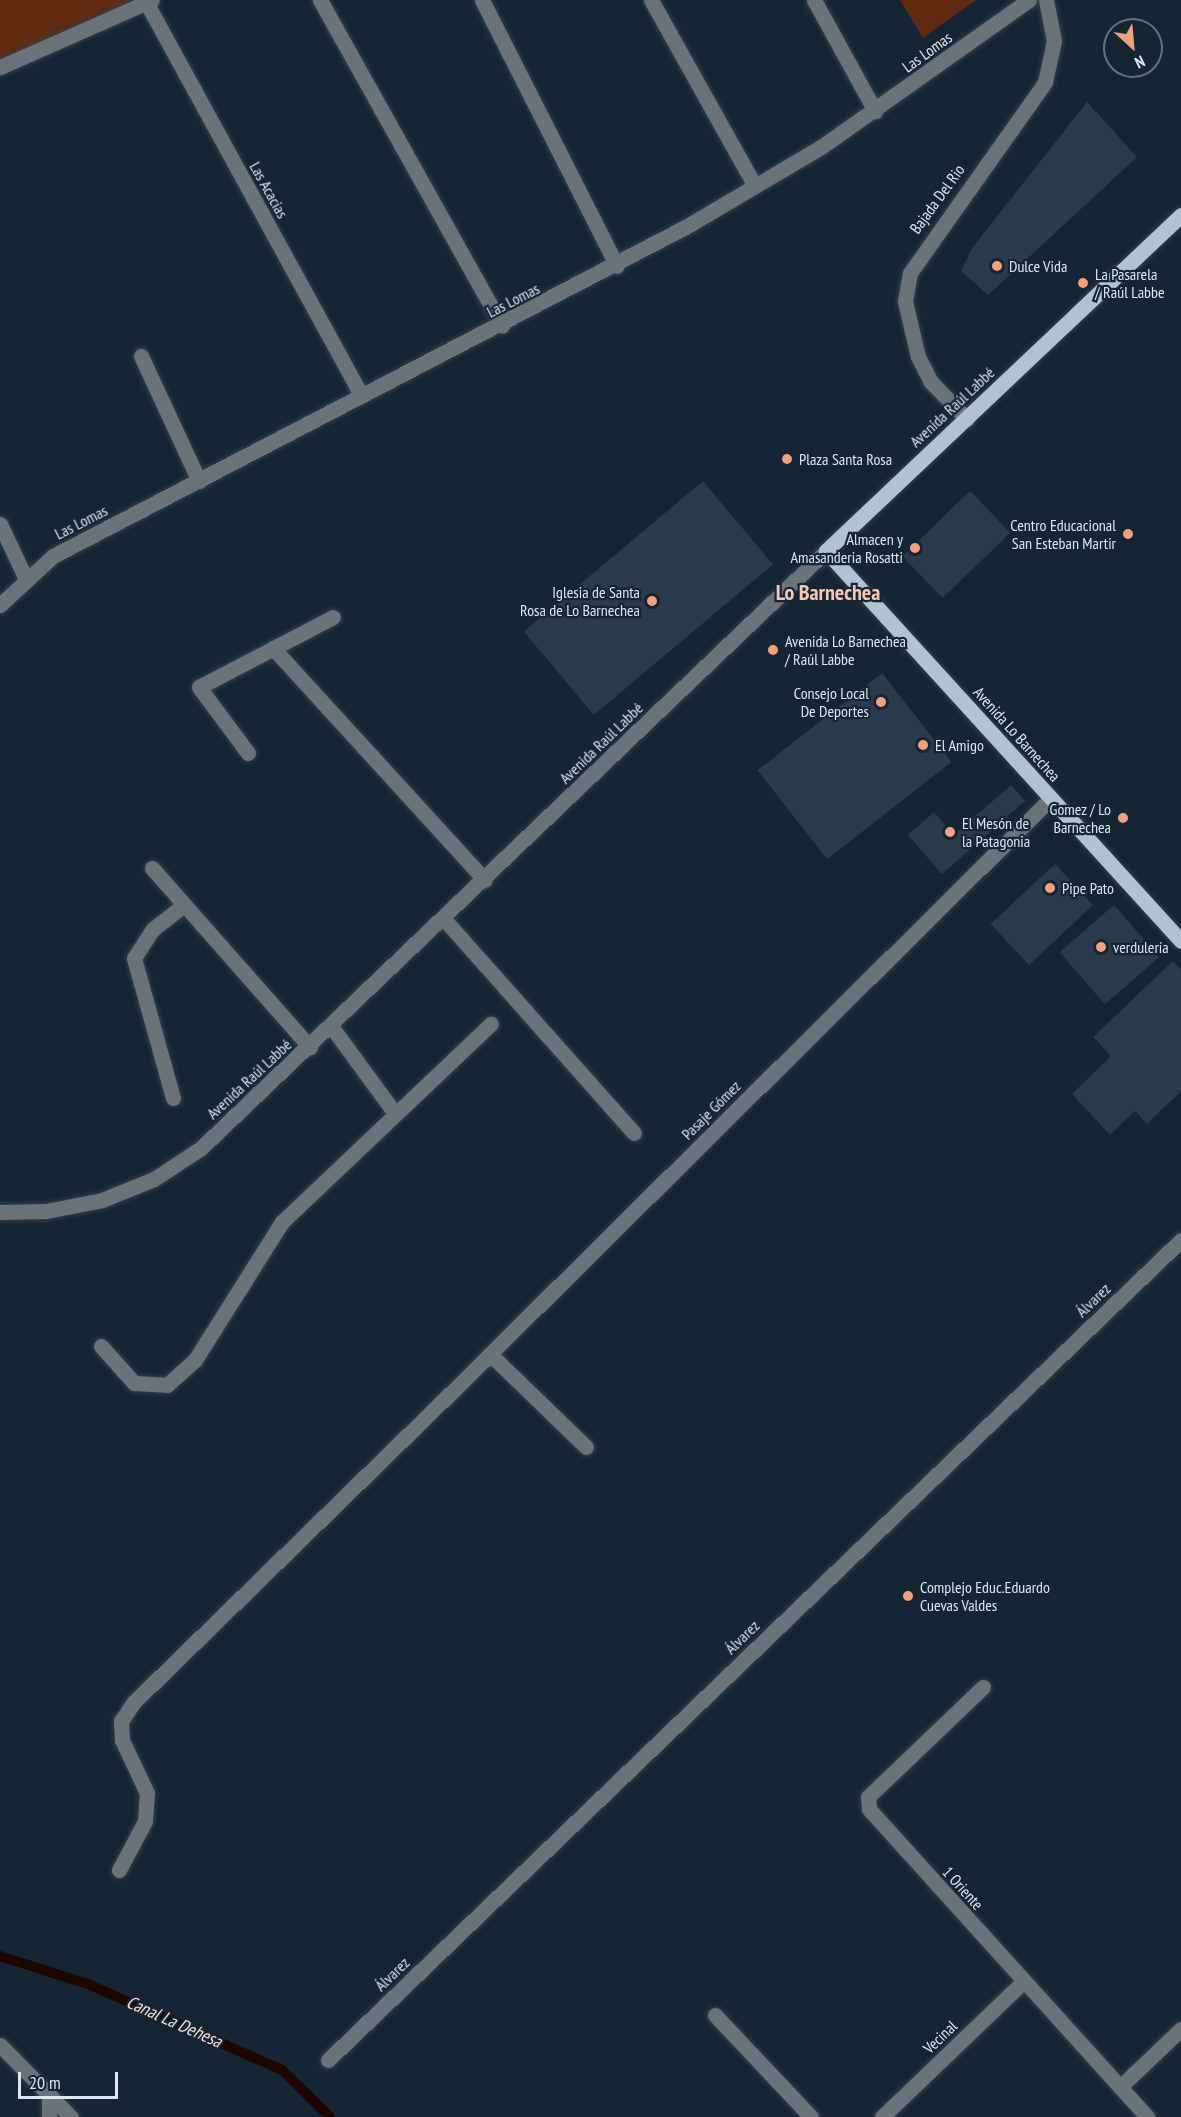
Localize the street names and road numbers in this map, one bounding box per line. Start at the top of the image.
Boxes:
street label: Las Lomas [898,28,956,76]
street label: Las Acacias [246,158,292,222]
street label: Bajada Del Rio [906,161,968,237]
street label: Las Lomas [483,279,543,321]
street label: Avenida Raúl Labbé [906,363,998,451]
street label: Las Lomas [51,501,111,543]
street label: Avenida Lo Barnechea [969,683,1065,785]
street label: Avenida Raúl Labbé [555,698,647,788]
street label: Avenida Raúl Labbé [203,1035,295,1123]
street label: Pasaje Gómez [677,1076,745,1144]
street label: Álvarez [1072,1279,1114,1321]
street label: Álvarez [721,1616,763,1658]
street label: 1 Oriente [939,1862,987,1914]
street label: Álvarez [371,1953,413,1995]
street label: Vecinal [919,2016,961,2058]

